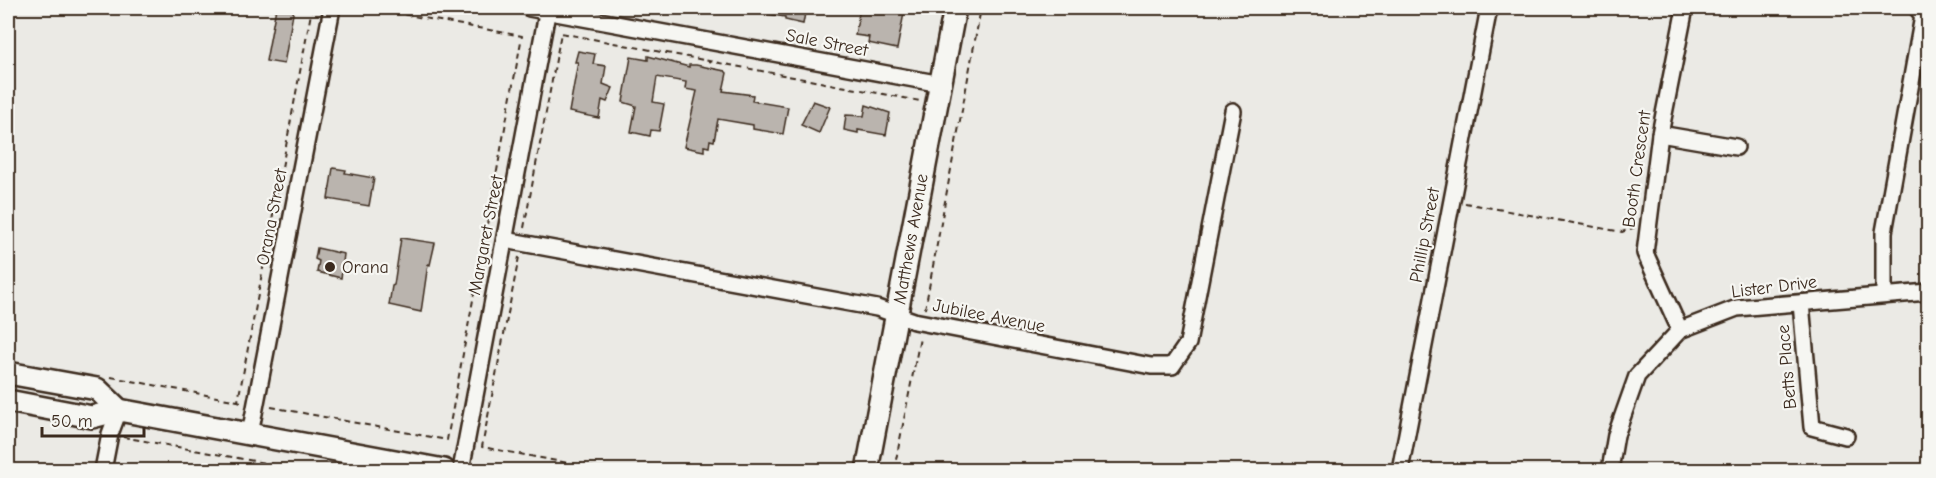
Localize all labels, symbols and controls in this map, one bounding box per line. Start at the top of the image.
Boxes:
street label: Sale Street [784,25,871,61]
street label: Booth Crescent [1618,108,1656,229]
street label: Orana Street [252,166,292,267]
street label: Margaret Street [464,172,508,297]
street label: Matthews Avenue [889,172,933,306]
street label: Phillip Street [1405,185,1445,284]
place label: Orana [342,257,389,278]
marker: Orana [323,260,337,274]
street label: Lister Drive [1730,271,1818,303]
street label: Jubilee Avenue [931,295,1047,337]
street label: Betts Place [1773,324,1801,410]
scale bar [42,400,144,438]
text: 50 m [51,411,93,432]

